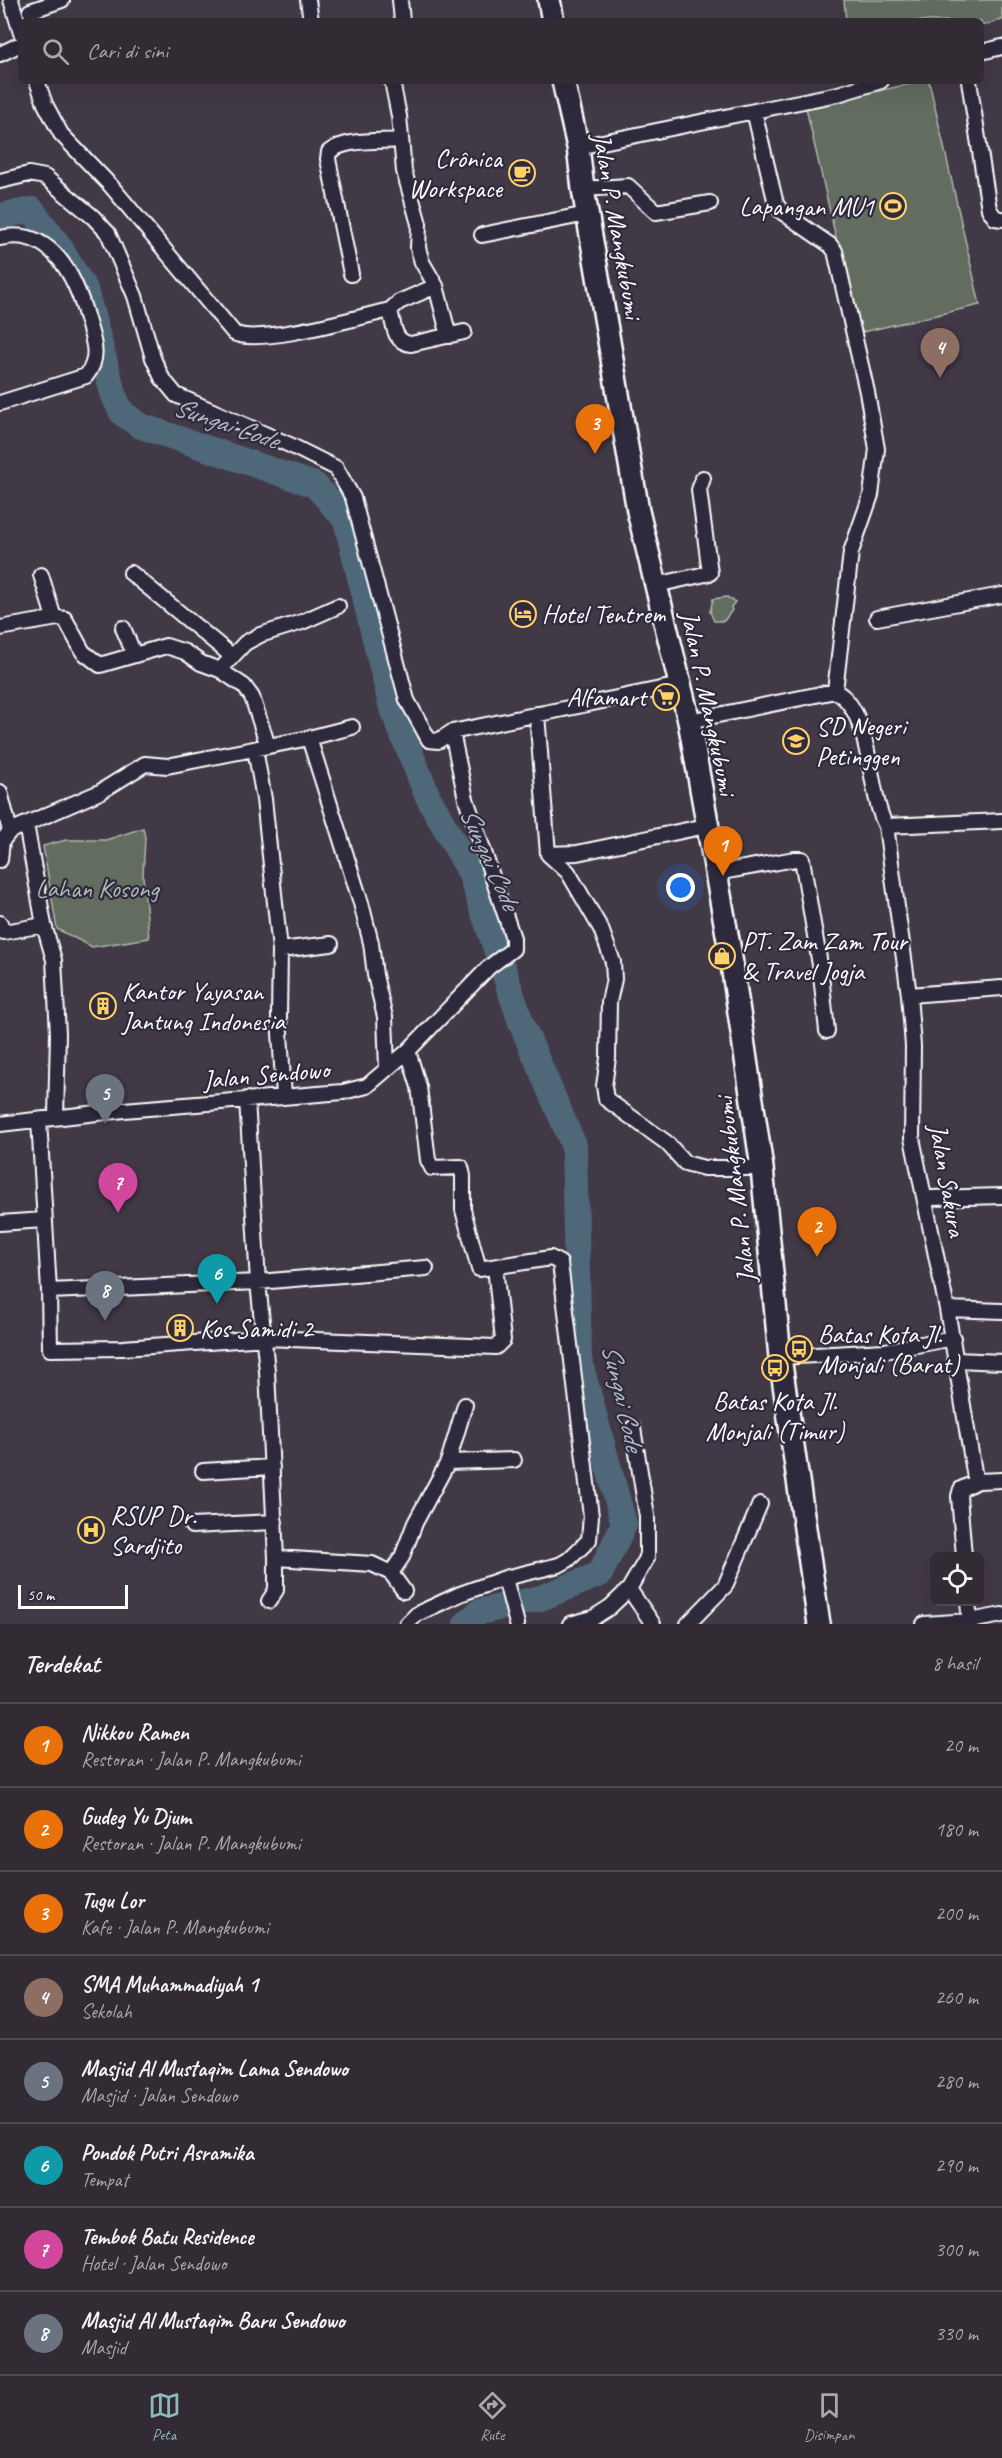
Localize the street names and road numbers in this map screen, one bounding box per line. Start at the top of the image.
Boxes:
street label: Jalan P. Mangkubumi [585,129,651,324]
street label: Jalan P. Mangkubumi [672,606,745,801]
street label: Jalan Sendowo [200,1052,333,1097]
street label: Jalan P. Mangkubumi [707,1092,764,1287]
street label: Jalan Sakura [921,1119,974,1241]

